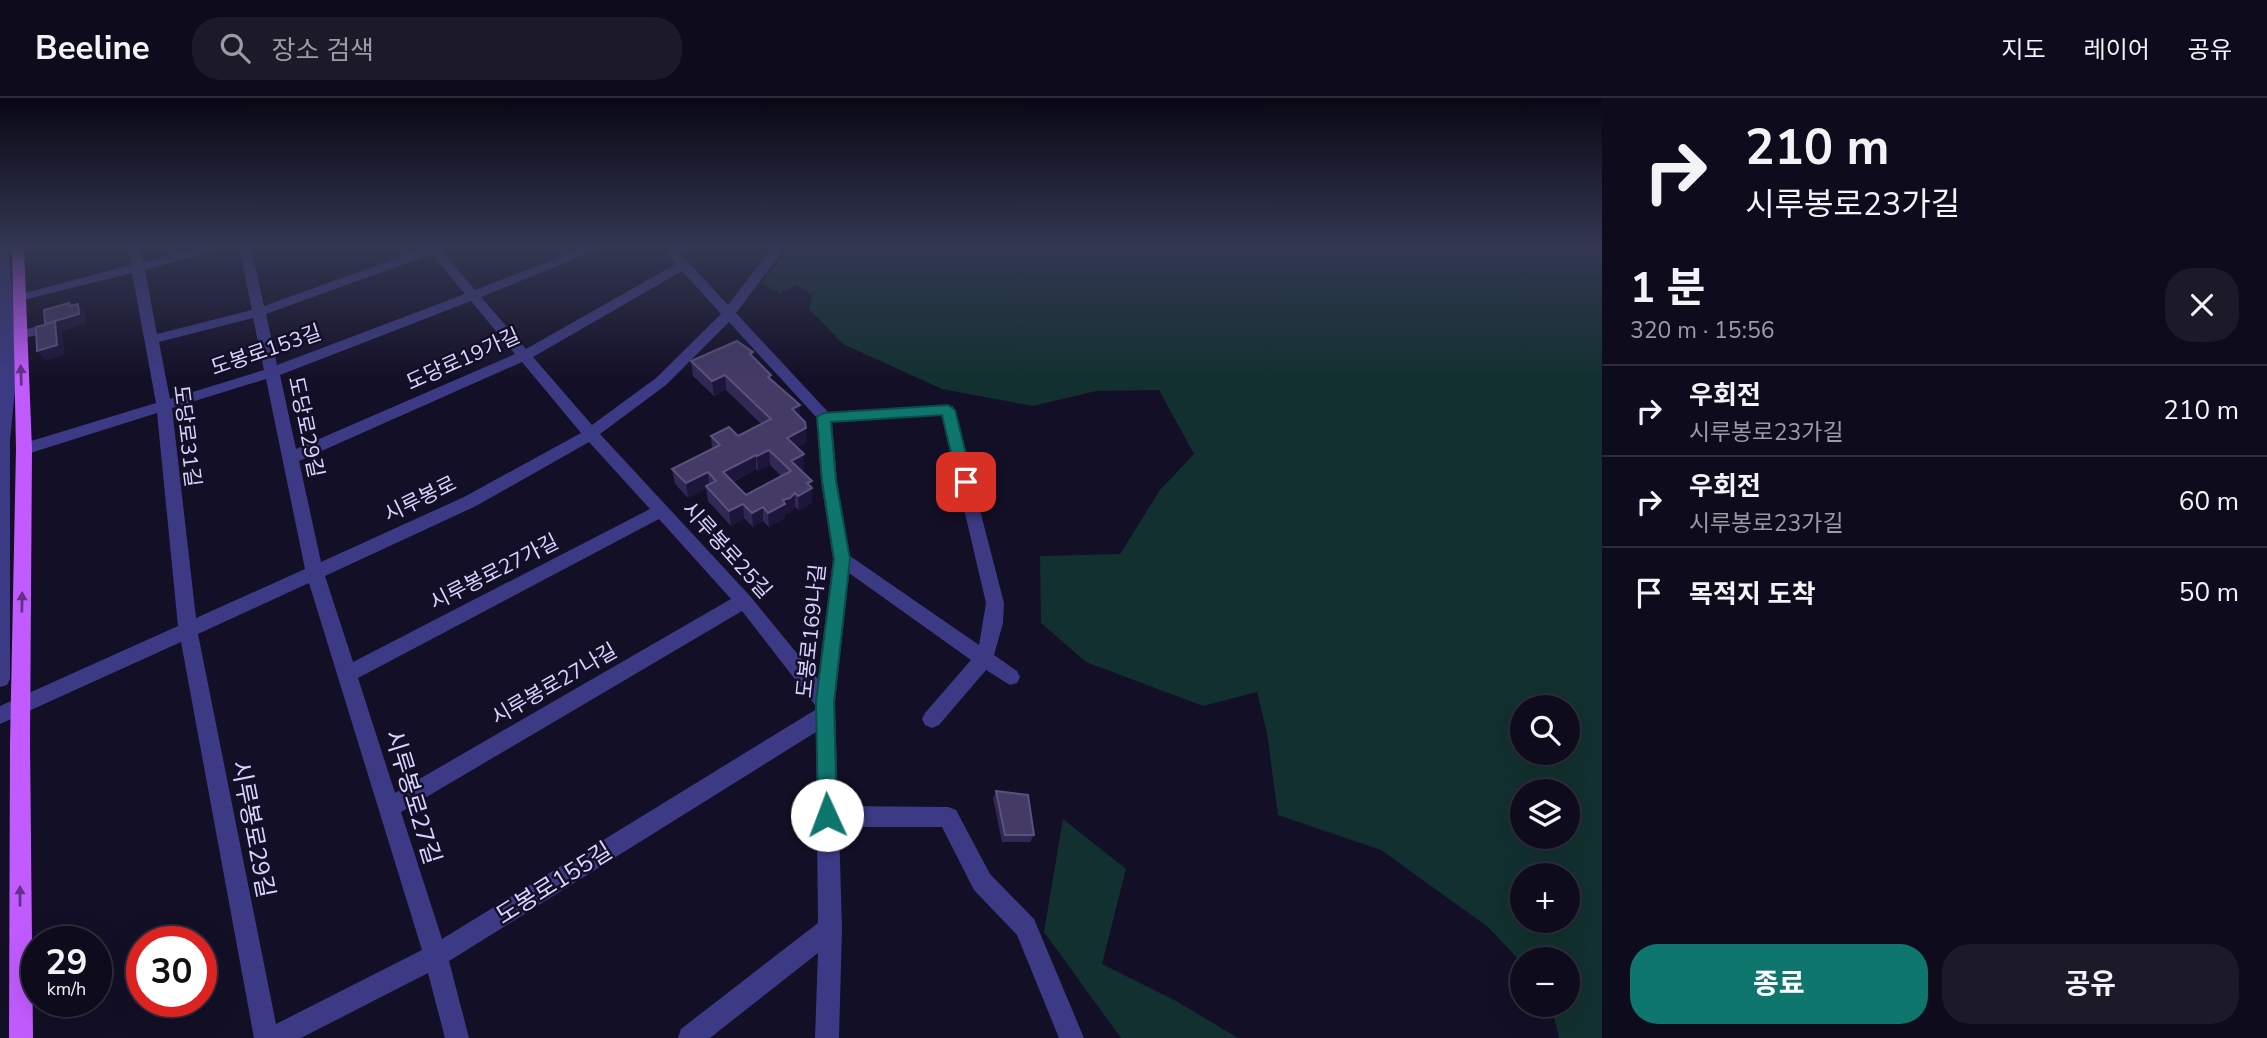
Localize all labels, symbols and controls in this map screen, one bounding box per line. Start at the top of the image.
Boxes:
search box [192,17,682,80]
text: Beeline [35,26,150,71]
icon: search [216,29,254,67]
text: 장소 검색 [272,33,374,68]
text: 지도 [2001,34,2046,66]
text: 레이어 [2084,34,2150,66]
text: 공유 [2188,34,2232,66]
text: 210 m [1745,114,1889,181]
icon: right [1630,126,1721,217]
text: 시루봉로23가길 [1745,183,1960,226]
text: 1 분 [1630,260,1705,317]
button: close [2165,268,2239,342]
text: 320 m · 15:56 [1630,315,1775,346]
street label: 도봉로153길 [207,318,325,382]
street label: 도당로19가길 [402,321,524,397]
one-way arrow [16,364,27,386]
street label: 도당로29길 [282,374,330,480]
text: 우회전 [1689,378,1761,413]
street label: 도당로31길 [167,383,207,489]
icon: right [1630,392,1668,430]
text: 210 m [2163,393,2239,428]
text: 시루봉로23가길 [1689,417,1844,448]
pin [936,452,996,512]
icon: arrive [947,463,985,501]
street label: 시루봉로 [379,469,461,529]
text: 우회전 [1689,469,1761,504]
icon: right [1630,483,1668,521]
text: 60 m [2179,484,2239,519]
street label: 시루봉로25길 [676,495,778,605]
text: 시루봉로23가길 [1689,508,1844,539]
street label: 시루봉로27가길 [425,527,563,617]
street label: 도봉로169나길 [790,563,832,699]
icon: arrive [1630,574,1668,612]
text: 50 m [2179,575,2239,610]
text: 목적지 도착 [1689,577,1816,612]
one-way arrow [16,591,28,613]
street label: 시루봉로27나길 [486,637,622,731]
map controls [1510,695,1580,1017]
button: search [1510,695,1580,765]
street label: 시루봉로27길 [377,726,449,868]
street label: 시루봉로29길 [224,758,282,900]
position arrow [790,778,864,852]
button: layers [1510,779,1580,849]
street label: 도봉로155길 [490,835,618,931]
button: + [1510,863,1580,933]
one-way arrow [14,885,26,907]
speed limit sign: 30 [126,926,217,1017]
text: 29 [45,939,88,986]
button: 종료 [1630,944,1928,1024]
button: 공유 [1942,944,2239,1024]
button: − [1510,947,1580,1017]
text: km/h [47,977,86,1001]

